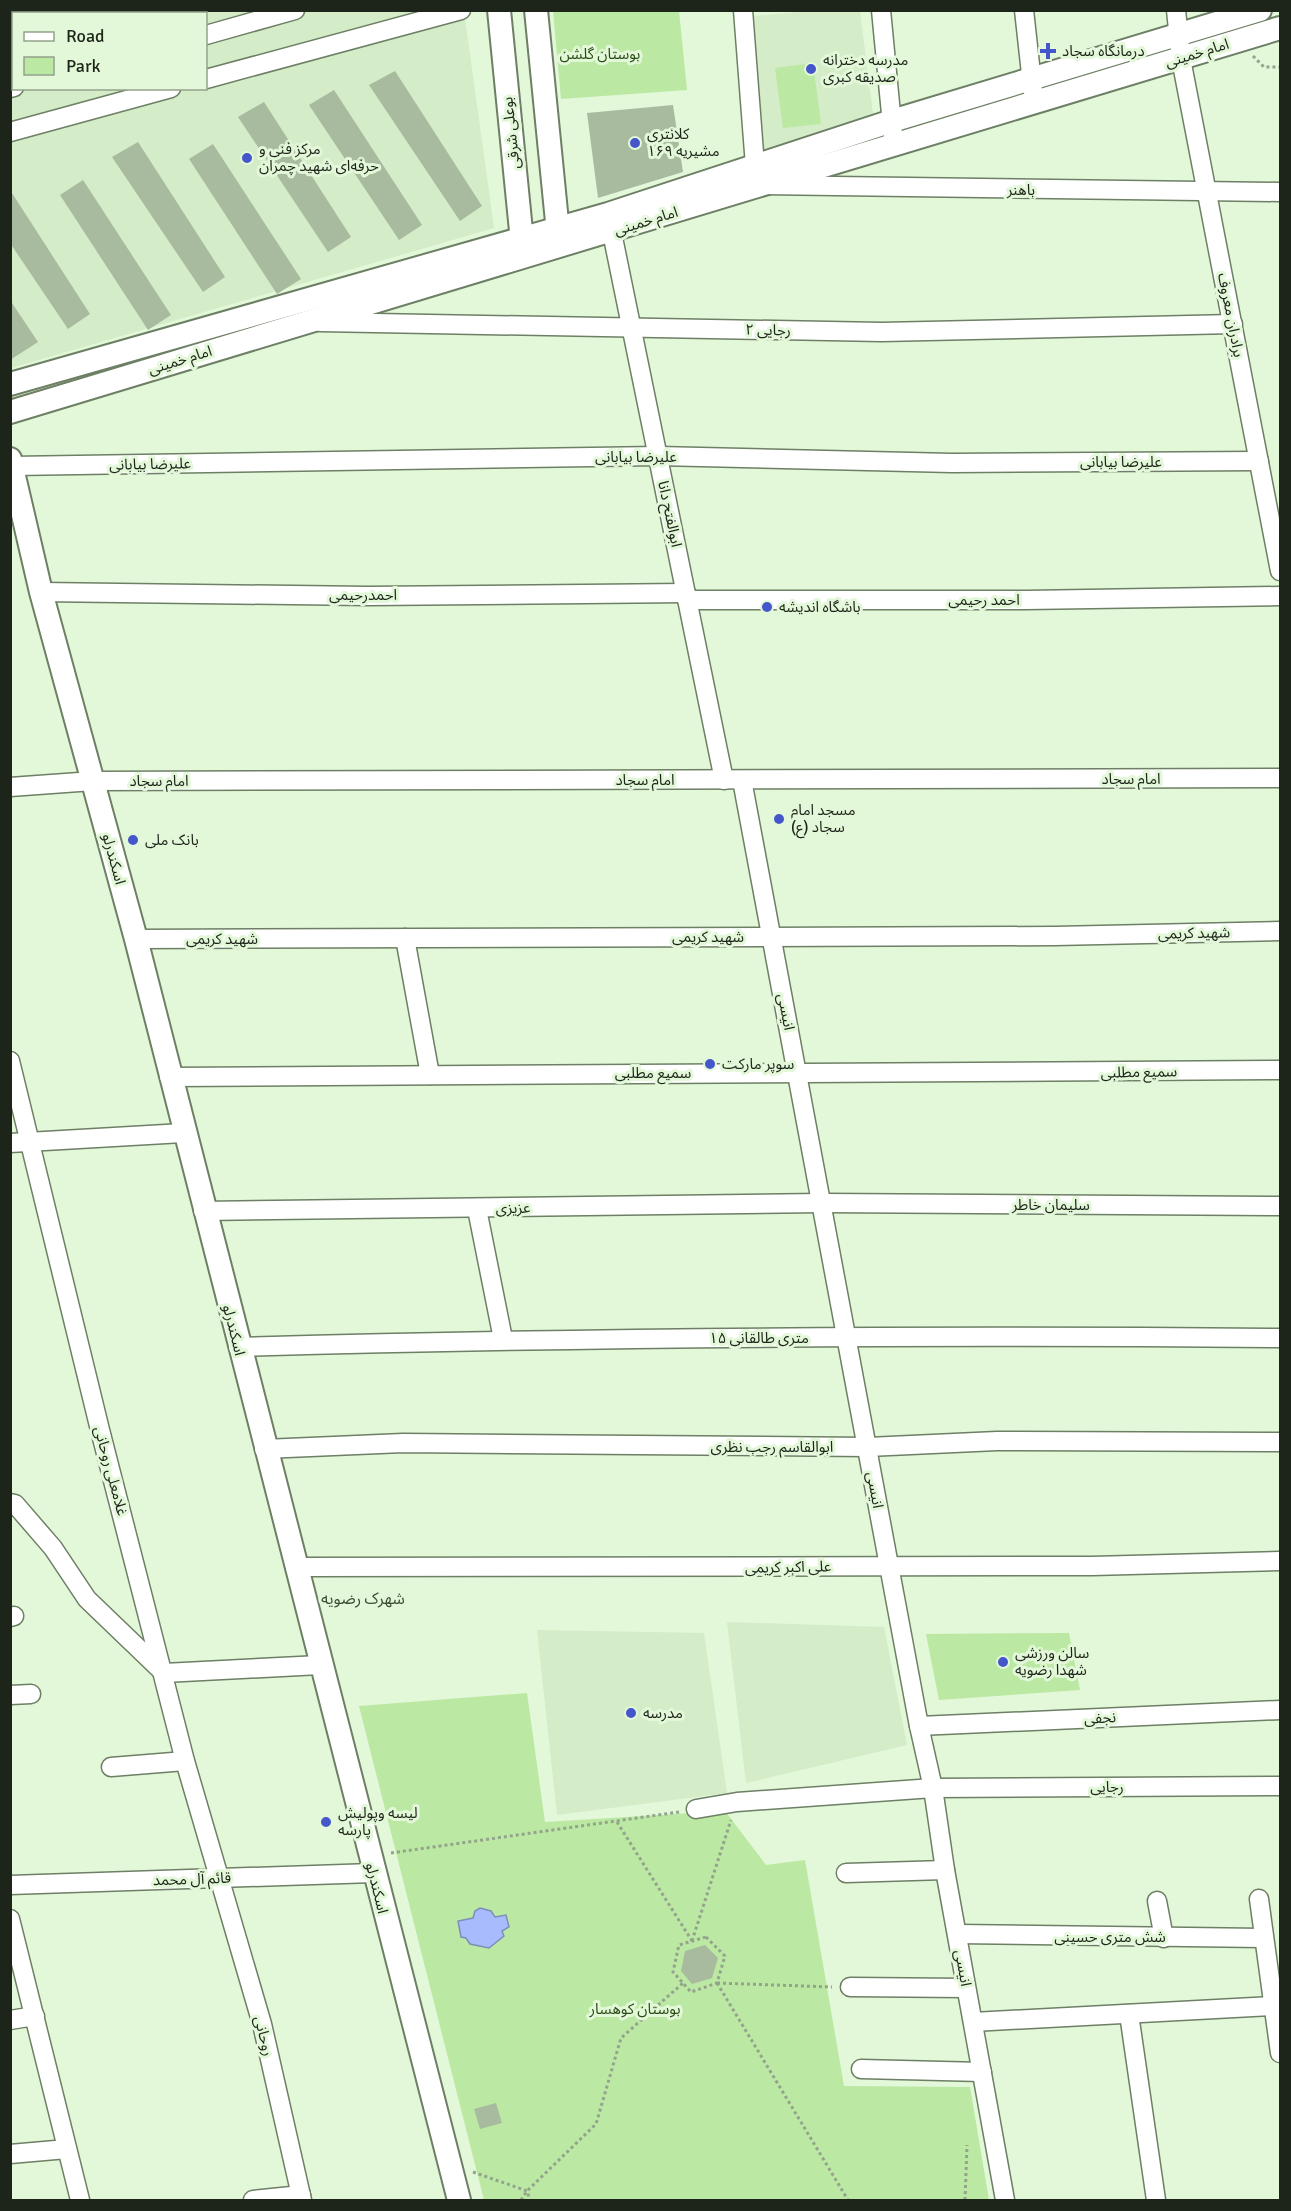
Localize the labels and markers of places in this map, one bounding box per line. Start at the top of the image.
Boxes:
marker: درمانگاه سجاد [1039,42,1057,60]
place label: درمانگاه سجاد [1062,42,1145,60]
place label: مدرسه دخترانه صدیقه کبری [823,51,908,86]
marker: مدرسه دخترانه صدیقه کبری [804,62,818,76]
place label: کلانتری ۱۶۹ مشیریه [647,125,720,160]
marker: کلانتری ۱۶۹ مشیریه [628,136,642,150]
place label: مرکز فنی و حرفه‌ای شهید چمران [259,140,379,176]
marker: مرکز فنی و حرفه‌ای شهید چمران [240,151,254,165]
place label: باشگاه اندیشه [779,598,861,616]
marker: باشگاه اندیشه [760,600,774,614]
place label: مسجد امام سجاد (ع) [791,801,856,839]
marker: مسجد امام سجاد (ع) [772,812,786,826]
place label: بانک ملی [145,831,199,849]
marker: بانک ملی [126,833,140,847]
place label: سوپر مارکت [722,1055,795,1074]
marker: سوپر مارکت [703,1057,717,1071]
place label: سالن ورزشی شهدا رضویه [1015,1644,1090,1679]
marker: سالن ورزشی شهدا رضویه [996,1655,1010,1669]
place label: مدرسه [643,1704,683,1722]
marker: مدرسه [624,1706,638,1720]
place label: لیسه وپولیش پارسه [338,1804,418,1840]
marker: لیسه وپولیش پارسه [319,1815,333,1829]

